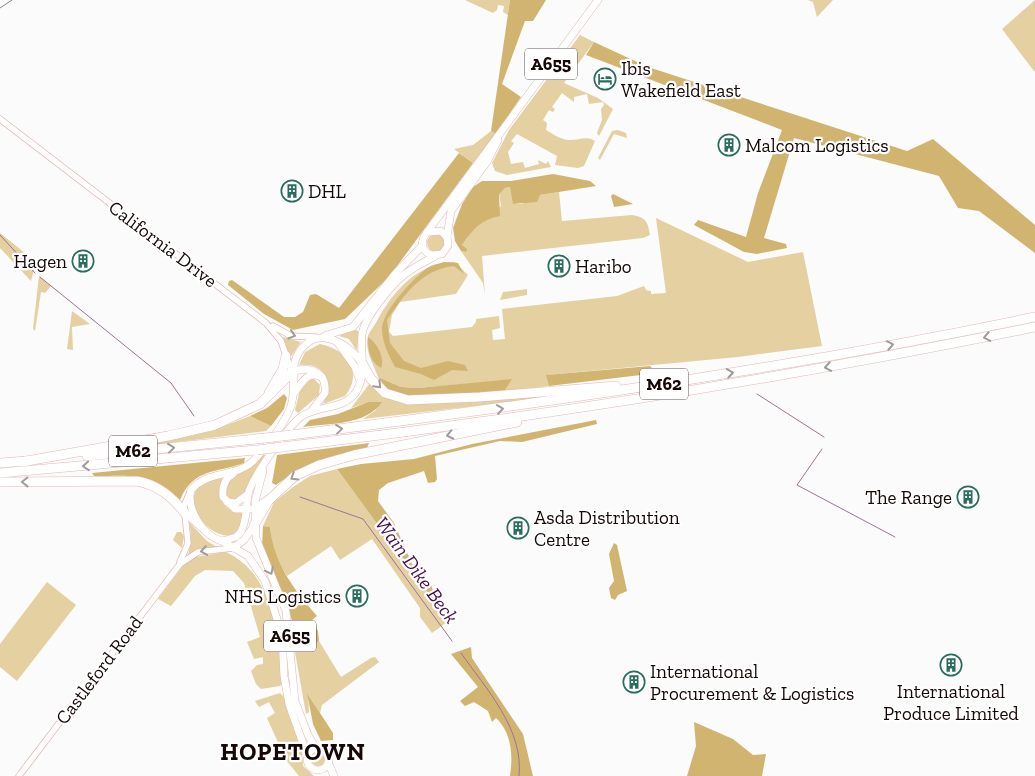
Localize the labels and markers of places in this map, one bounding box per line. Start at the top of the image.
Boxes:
place label: Ibis Wakefield East [621,57,741,102]
hotel icon: Ibis Wakefield East [593,67,617,91]
building icon: Malcom Logistics [717,133,741,157]
place label: Malcom Logistics [745,134,889,157]
building icon: DHL [280,179,304,203]
place label: DHL [308,180,347,203]
building icon: Hagen [71,249,95,273]
place label: Hagen [13,250,67,273]
building icon: Haribo [547,254,571,278]
place label: Haribo [575,255,632,278]
building icon: The Range [956,485,980,509]
place label: The Range [865,486,952,509]
place label: Asda Distribution Centre [534,506,680,551]
building icon: Asda Distribution Centre [506,516,530,540]
building icon: NHS Logistics [345,584,369,608]
place label: NHS Logistics [225,585,341,608]
building icon: International Produce Limited [939,653,963,677]
place label: International Procurement & Logistics [650,660,854,705]
building icon: International Procurement & Logistics [622,670,646,694]
place label: International Produce Limited [883,680,1019,725]

